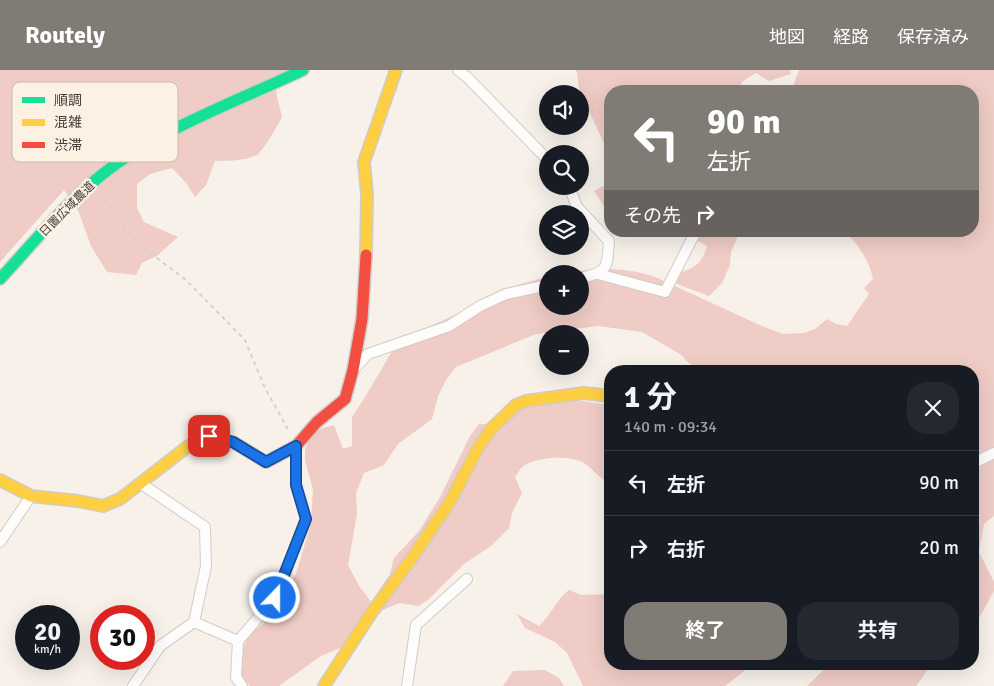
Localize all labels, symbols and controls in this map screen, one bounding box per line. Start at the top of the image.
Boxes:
text: Routely [25,20,105,50]
text: 地図 [769,26,805,48]
text: 経路 [833,26,869,48]
text: 保存済み [897,26,969,48]
legend [12,82,178,162]
map controls [539,85,589,375]
button: sound [539,85,589,135]
text: 順調 [54,92,82,109]
text: 90 m [707,100,781,143]
icon: left [624,105,689,170]
text: 混雑 [54,114,82,131]
text: 渋滞 [54,137,82,154]
button: search [539,145,589,195]
text: 左折 [707,148,751,175]
street label: 日置広域農道 [37,179,98,240]
icon: right [691,200,719,228]
text: その先 [624,204,681,228]
button: layers [539,205,589,255]
button: + [539,265,589,315]
button: − [539,325,589,375]
text: 1 分 [624,379,677,416]
button: close [907,382,959,434]
pin [188,415,230,457]
text: 140 m · 09:34 [624,417,717,437]
icon: arrive [195,422,223,450]
icon: left [624,469,652,497]
text: 90 m [919,471,959,495]
text: 左折 [667,473,705,497]
icon: right [624,534,652,562]
text: 20 m [919,536,959,560]
text: 右折 [667,538,705,562]
position arrow [248,571,300,623]
button: 終了 [624,602,787,660]
button: 共有 [797,602,959,660]
speed limit sign: 30 [90,605,155,670]
text: 20 [34,616,61,647]
text: km/h [34,642,61,657]

